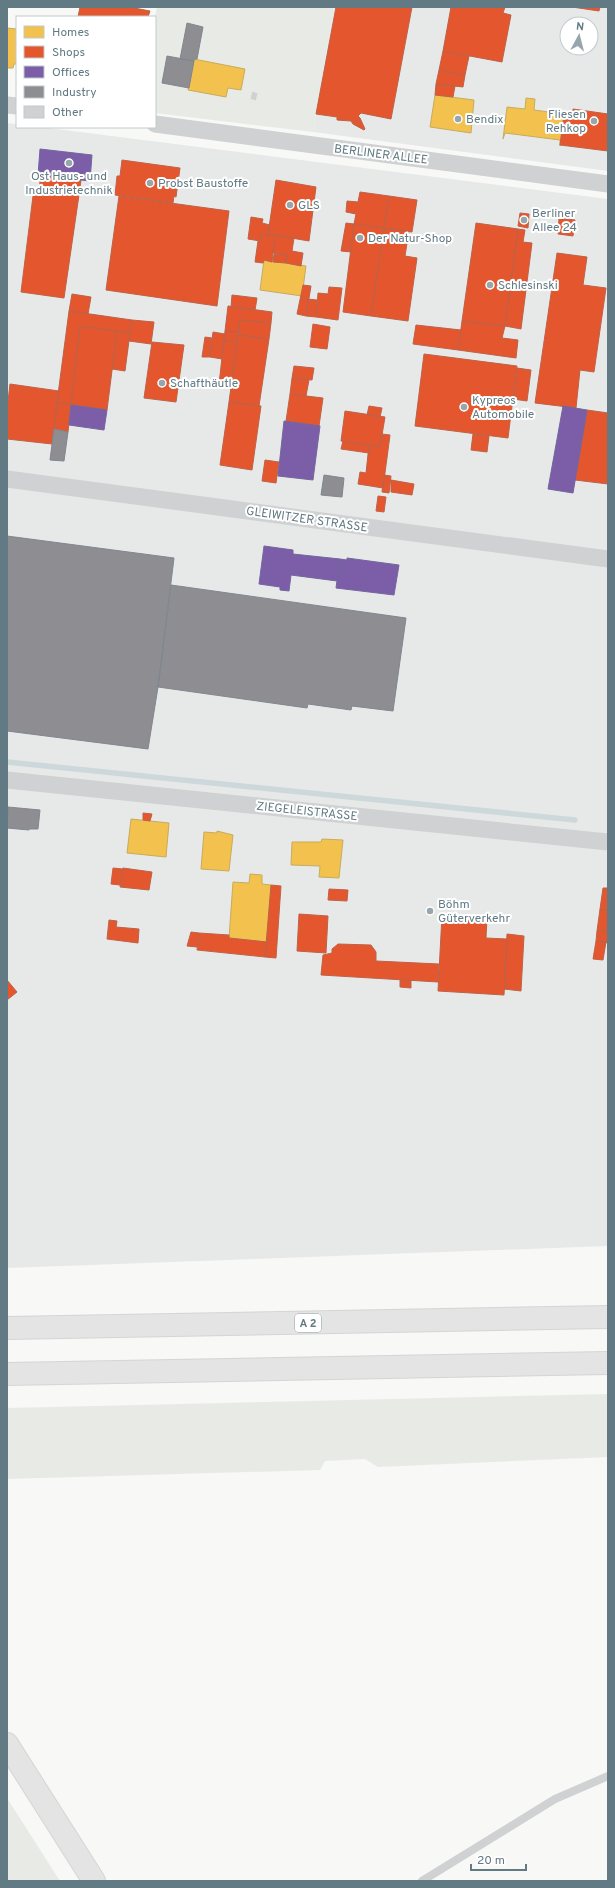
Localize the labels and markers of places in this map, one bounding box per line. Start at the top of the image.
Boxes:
place label: Fliesen Rehkop [546,107,586,137]
place label: Bendix [466,112,504,128]
marker: Bendix [453,114,463,124]
marker: Fliesen Rehkop [589,116,599,126]
marker: Ost Haus- und Industrietechnik [64,158,74,168]
place label: Ost Haus- und Industrietechnik [25,169,113,199]
place label: Probst Baustoffe [158,176,248,192]
marker: Probst Baustoffe [145,178,155,188]
place label: GLS [298,198,320,214]
marker: GLS [285,200,295,210]
place label: Berliner Allee 24 [532,206,577,236]
marker: Berliner Allee 24 [519,215,529,225]
place label: Der Natur-Shop [368,231,452,247]
marker: Der Natur-Shop [355,233,365,243]
place label: Schlesinski [498,278,558,294]
marker: Schlesinski [485,280,495,290]
place label: Schafthäutle [170,376,238,392]
marker: Schafthäutle [157,378,167,388]
place label: Kypreos Automobile [472,393,534,423]
marker: Kypreos Automobile [459,402,469,412]
place label: Böhm Güterverkehr [438,897,510,927]
marker: Böhm Güterverkehr [425,906,435,916]

